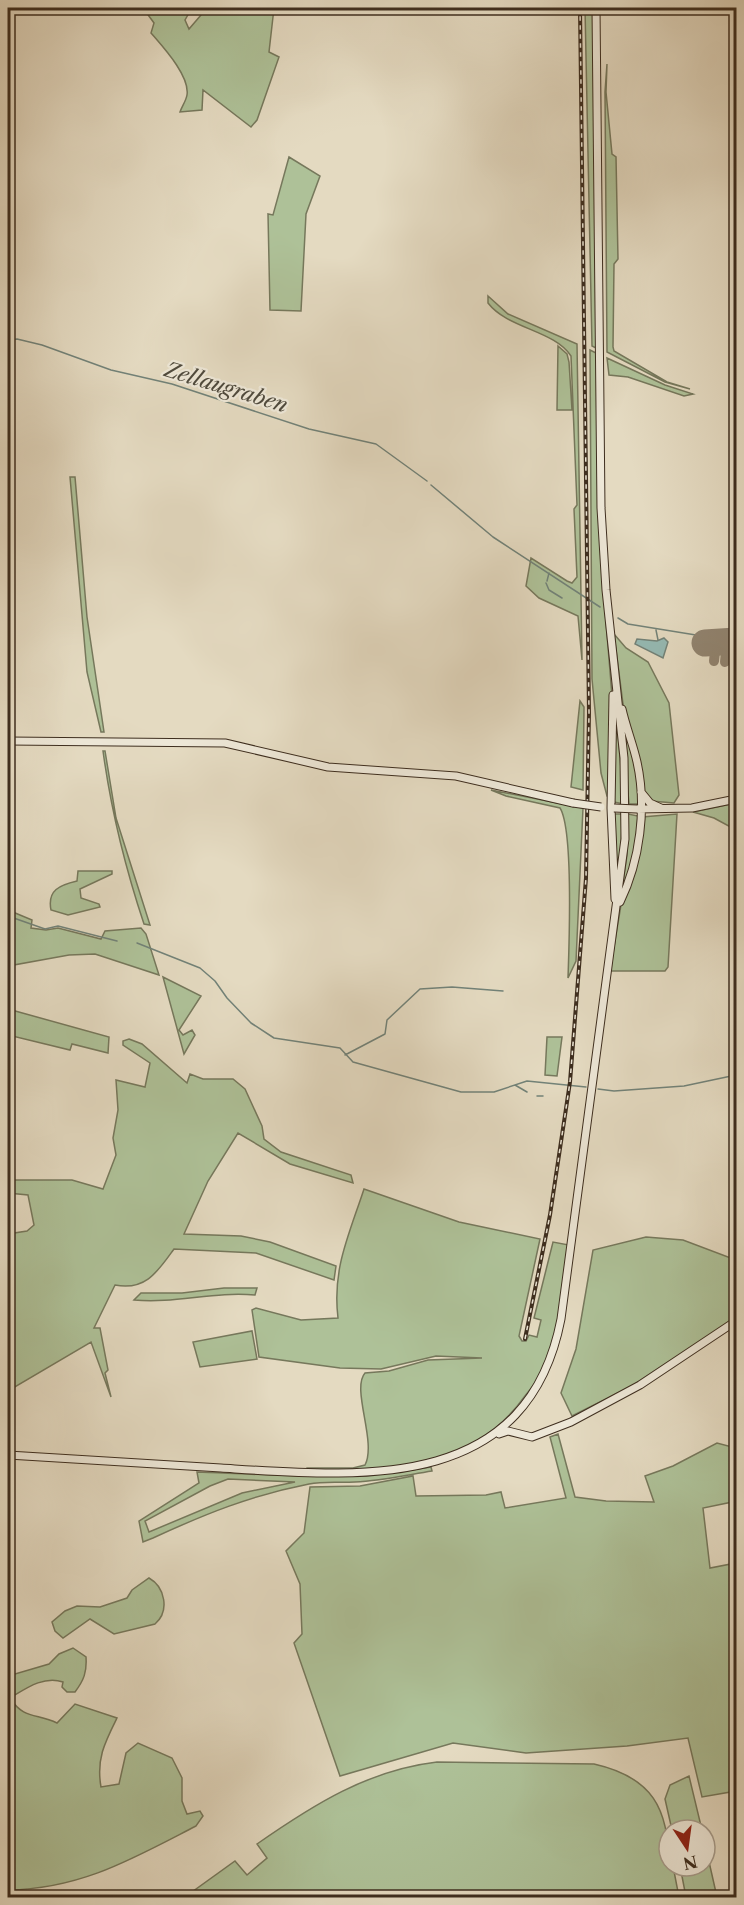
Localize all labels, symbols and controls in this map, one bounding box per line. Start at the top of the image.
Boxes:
water label: Zellaugraben [160,356,291,418]
north arrow [657,1818,717,1878]
text: N [681,1851,699,1874]

